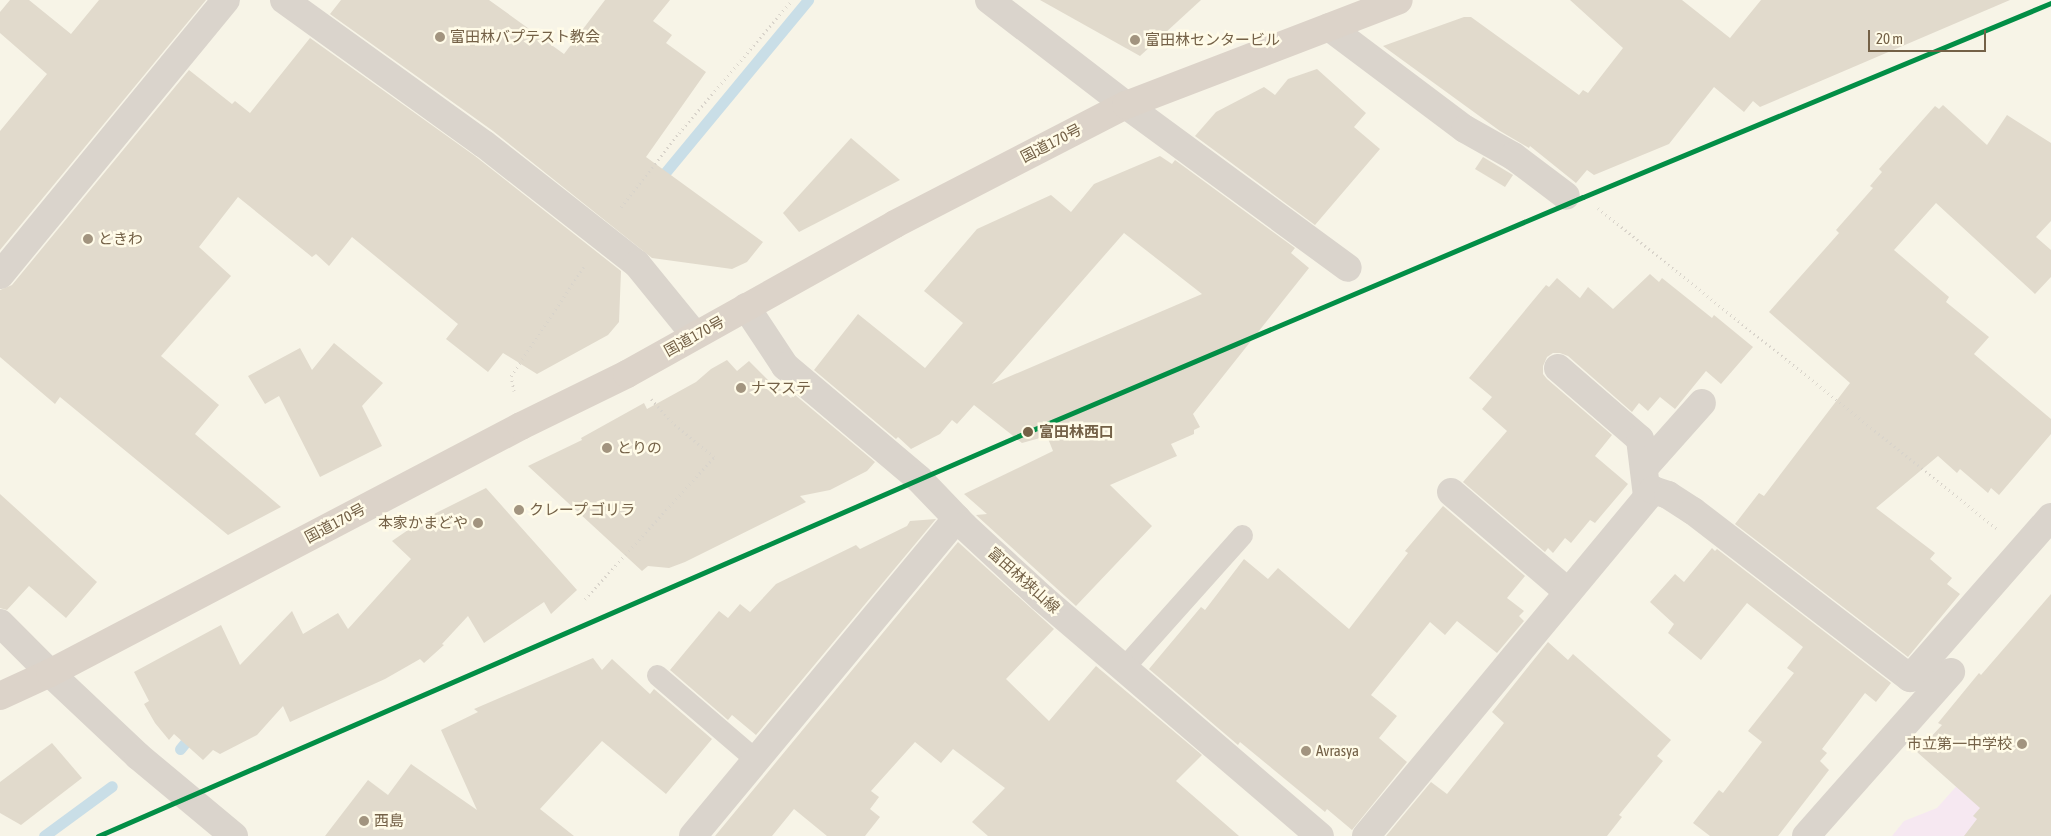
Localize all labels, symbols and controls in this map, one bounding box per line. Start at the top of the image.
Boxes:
scale bar [1871,20,1988,52]
place label: 富田林バプテスト教会 [450,28,600,46]
text: 20 m [1876,30,1903,47]
marker: 富田林バプテスト教会 [434,31,446,43]
place label: 富田林センタービル [1145,31,1280,49]
marker: 富田林センタービル [1129,34,1141,46]
street label: 国道170号 [1017,120,1085,166]
place label: ときわ [98,230,143,248]
marker: ときわ [82,233,94,245]
street label: 国道170号 [661,312,727,360]
place label: ナマステ [751,379,811,397]
marker: ナマステ [735,382,747,394]
place label: 富田林西口 [1039,423,1114,441]
marker: 富田林西口 [1021,425,1035,439]
place label: とりの [617,439,662,457]
marker: とりの [601,442,613,454]
street label: 国道170号 [302,500,368,546]
place label: クレープ ゴリラ [529,501,636,519]
marker: クレープ ゴリラ [513,504,525,516]
place label: 本家かまどや [378,514,468,532]
marker: 本家かまどや [472,517,484,529]
street label: 富田林狭山線 [985,543,1063,617]
place label: 市立第一中学校 [1907,735,2012,753]
marker: 市立第一中学校 [2016,738,2028,750]
place label: Avrasya [1316,742,1359,760]
marker: Avrasya [1300,745,1312,757]
place label: 西島 [374,812,404,830]
marker: 西島 [358,815,370,827]

